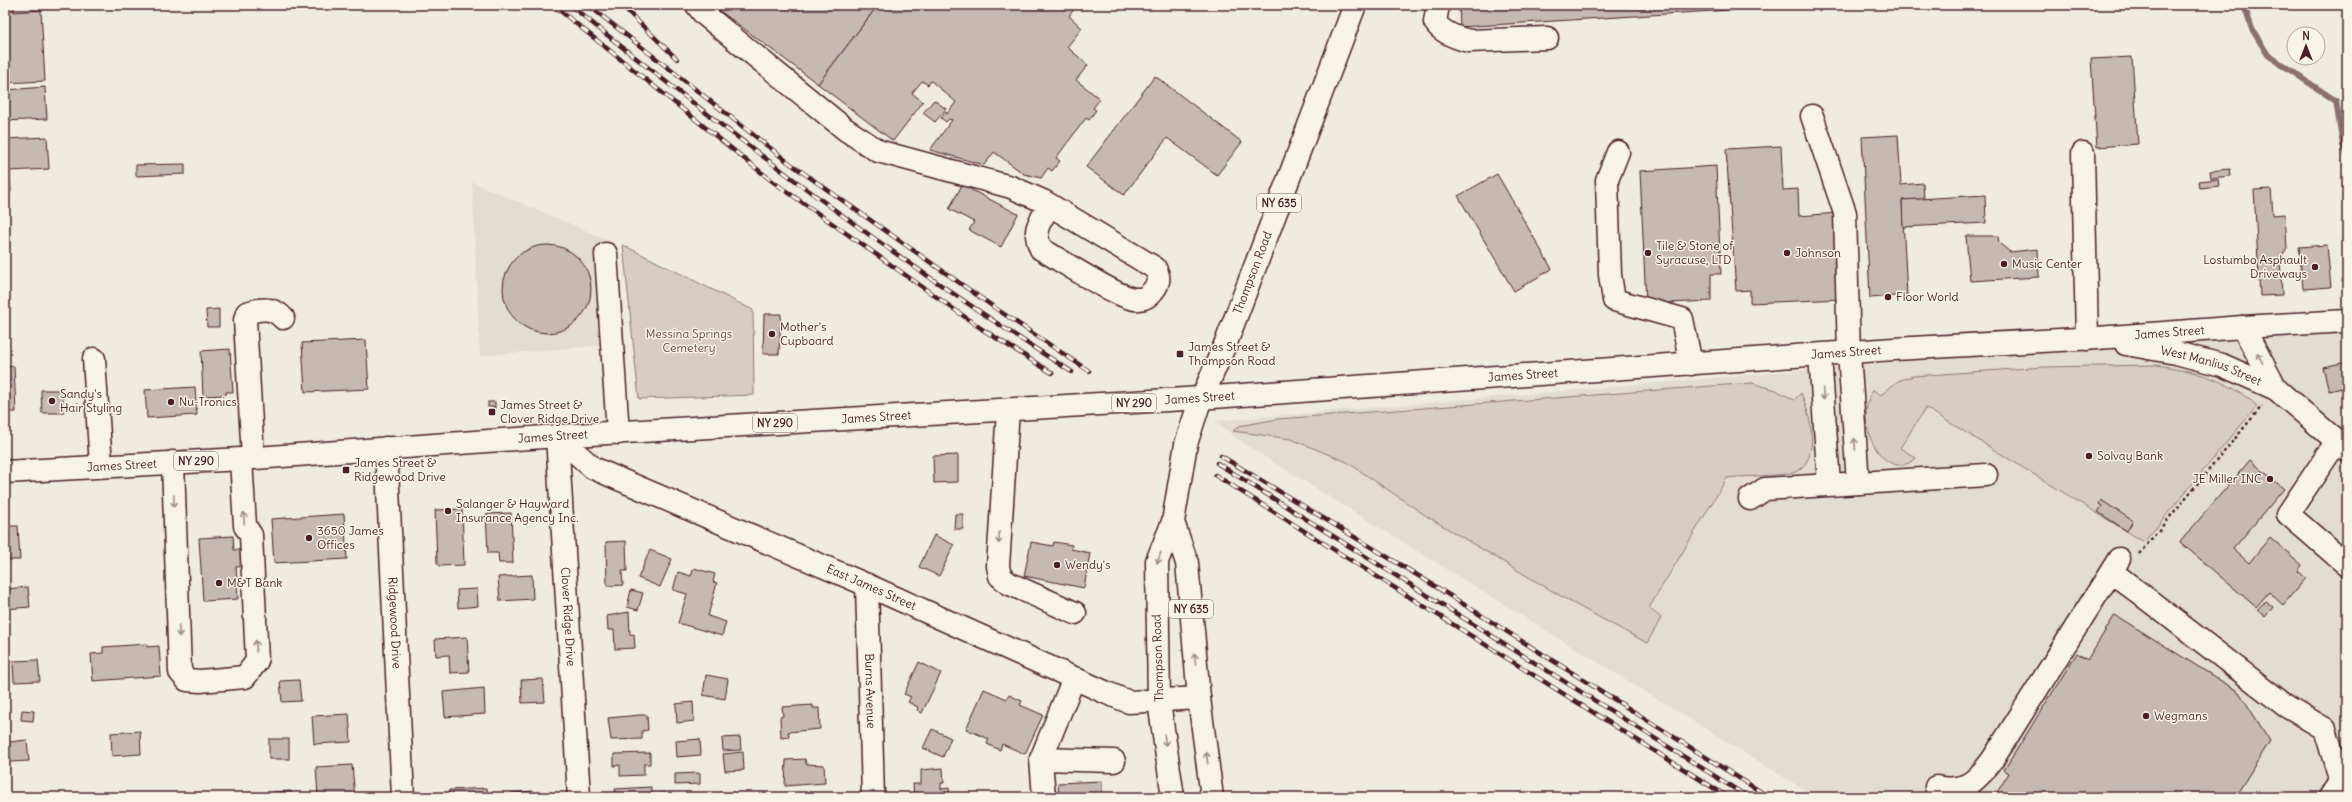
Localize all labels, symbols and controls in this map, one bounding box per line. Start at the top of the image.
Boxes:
north arrow [2286,26,2326,66]
text: N [2302,29,2310,43]
road number: NY 635 [1257,194,1301,212]
street label: Thompson Road [1230,229,1275,316]
place label: Tile & Stone of Syracuse, LTD [1656,238,1734,267]
place label: Johnson [1795,245,1841,260]
marker: Tile & Stone of Syracuse, LTD [1643,248,1653,258]
marker: Johnson [1782,248,1792,258]
place label: Lostumbo Asphault Driveways [2203,252,2307,281]
place label: Music Center [2012,256,2082,271]
marker: Music Center [1999,259,2009,269]
marker: Lostumbo Asphault Driveways [2310,262,2320,272]
place label: Floor World [1896,289,1959,304]
marker: Floor World [1883,292,1893,302]
place label: Mother's Cupboard [780,319,834,348]
street label: James Street [2134,322,2205,342]
park label: Messina Springs Cemetery [646,326,732,355]
marker: Mother's Cupboard [767,329,777,339]
place label: James Street & Thompson Road [1188,339,1275,368]
street label: James Street [1810,342,1882,362]
street label: West Manlius Street [2159,342,2264,389]
marker: James Street & Thompson Road [1175,349,1185,359]
one-way arrow [2255,352,2263,364]
street label: James Street [1487,365,1558,385]
place label: Sandy's Hair Styling [60,386,122,415]
one-way arrow [1819,387,1826,400]
street label: James Street [1164,388,1235,407]
place label: Nu-Tronics [179,394,237,409]
road number: NY 290 [1112,394,1156,412]
marker: Sandy's Hair Styling [47,396,57,406]
marker: Nu-Tronics [166,397,176,407]
place label: James Street & Clover Ridge Drive [500,397,599,426]
marker: James Street & Clover Ridge Drive [487,407,497,417]
street label: James Street [841,407,912,426]
road number: NY 290 [753,414,797,432]
street label: James Street [517,426,588,446]
one-way arrow [1852,438,1859,451]
place label: Solvay Bank [2097,448,2163,463]
marker: Solvay Bank [2084,451,2094,461]
road number: NY 290 [174,452,218,470]
place label: James Street & Ridgewood Drive [354,455,446,484]
street label: James Street [86,456,157,474]
marker: James Street & Ridgewood Drive [341,465,351,475]
place label: JE Miller INC [2192,471,2262,486]
marker: JE Miller INC [2265,474,2275,484]
one-way arrow [171,494,178,507]
place label: Salanger & Hayward Insurance Agency Inc. [456,496,579,525]
marker: Salanger & Hayward Insurance Agency Inc. [443,506,453,516]
one-way arrow [240,512,248,525]
place label: 3650 James Offices [317,523,384,552]
one-way arrow [996,531,1003,544]
marker: 3650 James Offices [304,533,314,543]
one-way arrow [1155,551,1162,564]
place label: Wendy's [1065,557,1111,572]
marker: Wendy's [1052,560,1062,570]
street label: East James Street [824,561,919,613]
street label: Clover Ridge Drive [558,567,579,667]
place label: M&T Bank [227,575,282,590]
street label: Ridgewood Drive [385,577,405,669]
marker: M&T Bank [214,578,224,588]
road number: NY 635 [1169,600,1213,618]
street label: Thompson Road [1148,614,1167,702]
one-way arrow [175,624,183,637]
one-way arrow [252,640,259,653]
street label: Burns Avenue [862,653,879,729]
one-way arrow [1192,653,1199,666]
place label: Wegmans [2154,708,2207,723]
marker: Wegmans [2141,711,2151,721]
one-way arrow [1161,733,1169,746]
one-way arrow [1203,752,1211,765]

